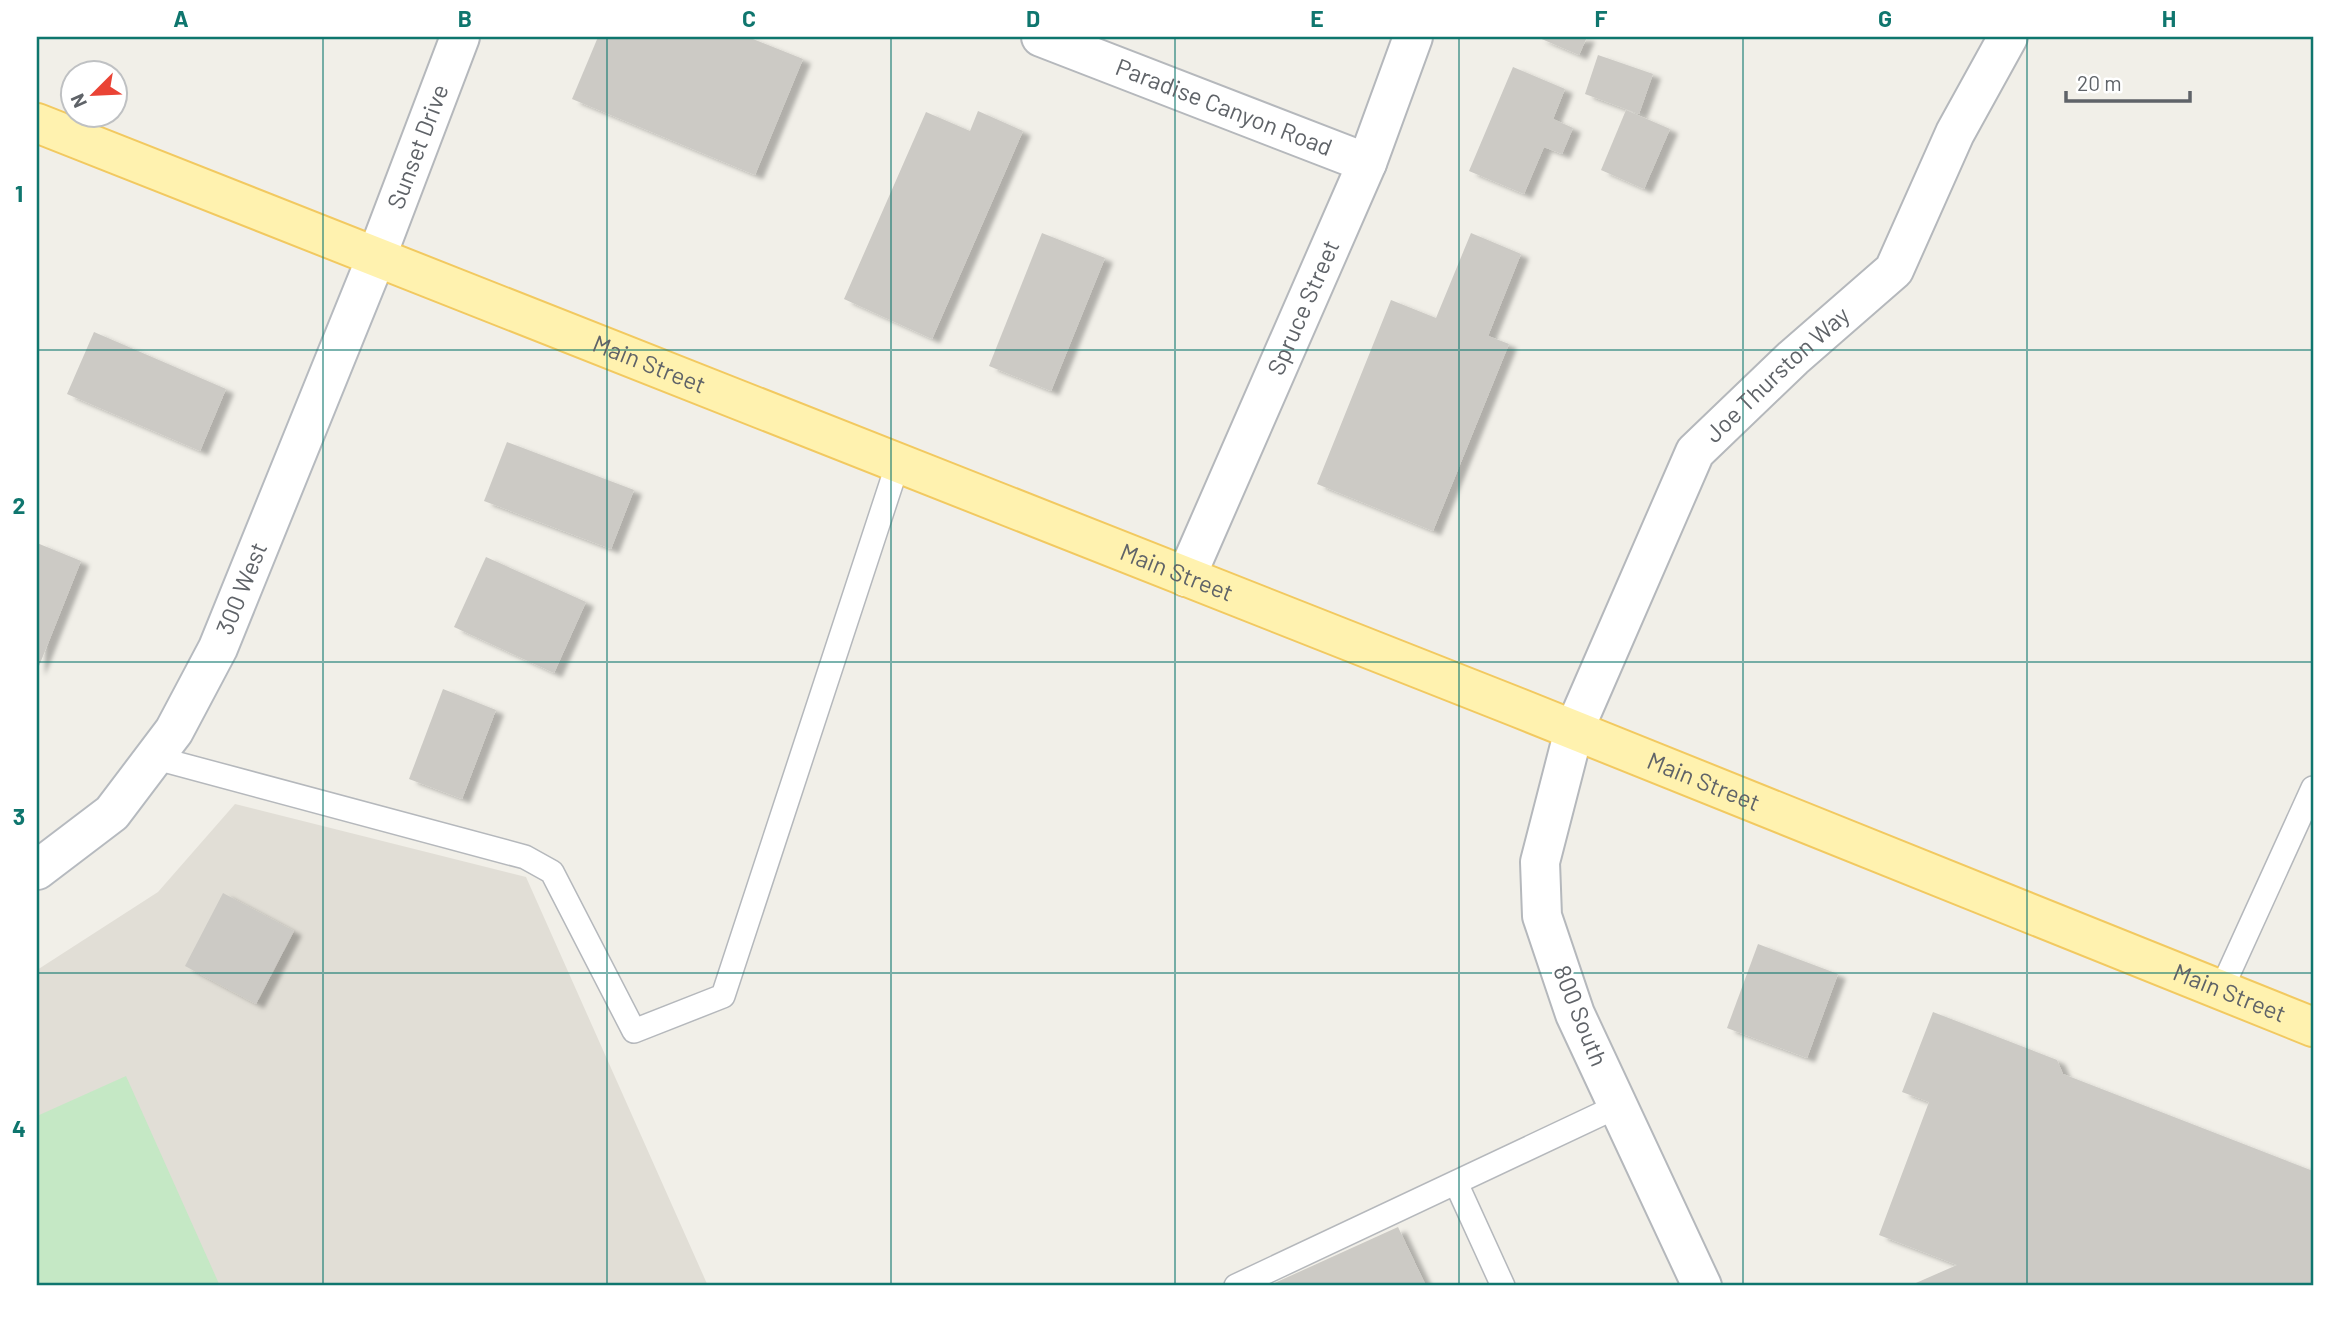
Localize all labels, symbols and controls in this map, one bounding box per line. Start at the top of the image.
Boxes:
text: A [173,4,189,32]
text: B [458,4,472,32]
text: C [742,4,756,32]
text: D [1026,4,1040,32]
text: E [1310,4,1324,32]
text: F [1595,4,1608,32]
text: G [1878,4,1892,32]
text: H [2162,4,2176,32]
street label: Paradise Canyon Road [1112,51,1337,161]
north arrow [60,60,130,130]
scale bar [2066,60,2191,104]
text: 20 m [2077,70,2122,95]
street label: Sunset Drive [380,80,454,213]
text: N [65,91,91,112]
text: 1 [15,179,23,207]
street label: Spruce Street [1260,235,1345,379]
street label: Joe Thurston Way [1698,300,1855,448]
street label: Main Street [589,328,710,399]
text: 2 [13,491,25,519]
street label: Main Street [1116,536,1238,607]
street label: 300 West [209,538,272,638]
street label: Main Street [1643,745,1765,816]
text: 3 [13,802,25,830]
street label: Main Street [2170,956,2291,1028]
street label: 800 South [1548,961,1615,1070]
text: 4 [12,1114,26,1142]

